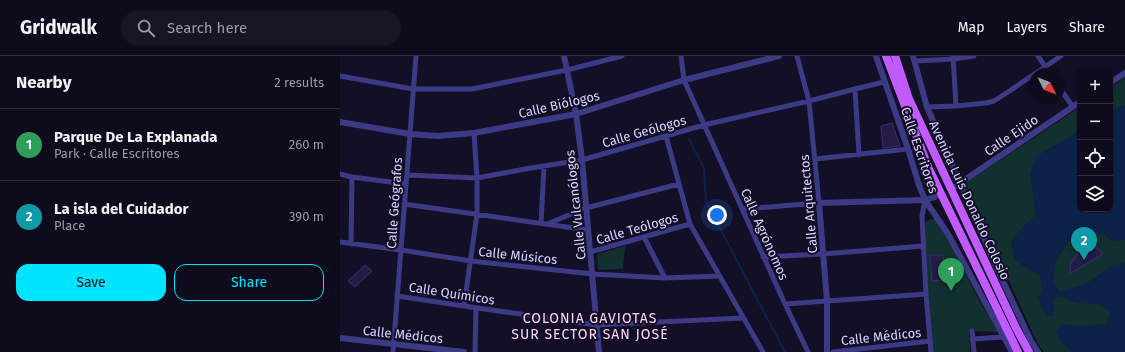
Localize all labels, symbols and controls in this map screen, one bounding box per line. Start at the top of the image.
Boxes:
search box [121,10,401,46]
text: Gridwalk [20,16,97,39]
icon: search [135,17,157,39]
text: Search here [167,19,247,37]
text: Map [958,19,984,36]
text: Layers [1006,19,1047,36]
text: Share [1069,19,1105,36]
north arrow [1029,68,1065,104]
map controls [1077,68,1113,212]
button: + [1077,68,1113,104]
text: Nearby [16,72,71,93]
text: 2 results [274,75,324,90]
street label: Calle Biólogos [517,88,601,121]
button: − [1077,104,1113,140]
street label: Calle Escritores [898,105,941,195]
street label: Calle Geólogos [600,112,688,151]
street label: Calle Ejido [981,112,1041,159]
street label: Avenida Luis Donaldo Colosio [926,118,1013,282]
text: Parque De La Explanada [54,128,218,146]
text: 1 [26,137,32,152]
text: 260 m [289,137,324,152]
button: locate [1077,140,1113,176]
text: Park · Calle Escritores [54,146,180,161]
street label: Calle Vulcanólogos [562,149,589,261]
street label: Calle Arquitectos [797,154,820,254]
street label: Calle Geógrafos [384,157,405,249]
button: layers [1077,176,1113,212]
street label: Calle Agrónomos [738,186,791,282]
text: La isla del Cuidador [54,200,188,218]
your location [707,205,727,225]
text: 2 [26,209,32,224]
text: 390 m [289,209,324,224]
street label: Calle Teólogos [594,210,680,247]
text: Place [54,218,85,233]
pin: 2 [1071,227,1097,260]
street label: Calle Músicos [478,244,558,267]
pin: 1 [938,258,964,291]
button: Save [16,264,166,301]
button: Share [174,264,324,301]
street label: Calle Químicos [408,279,496,308]
district label: COLONIA GAVIOTAS SUR SECTOR SAN JOSÉ [511,310,669,343]
street label: Calle Médicos [362,323,444,346]
street label: Calle Médicos [840,325,922,348]

